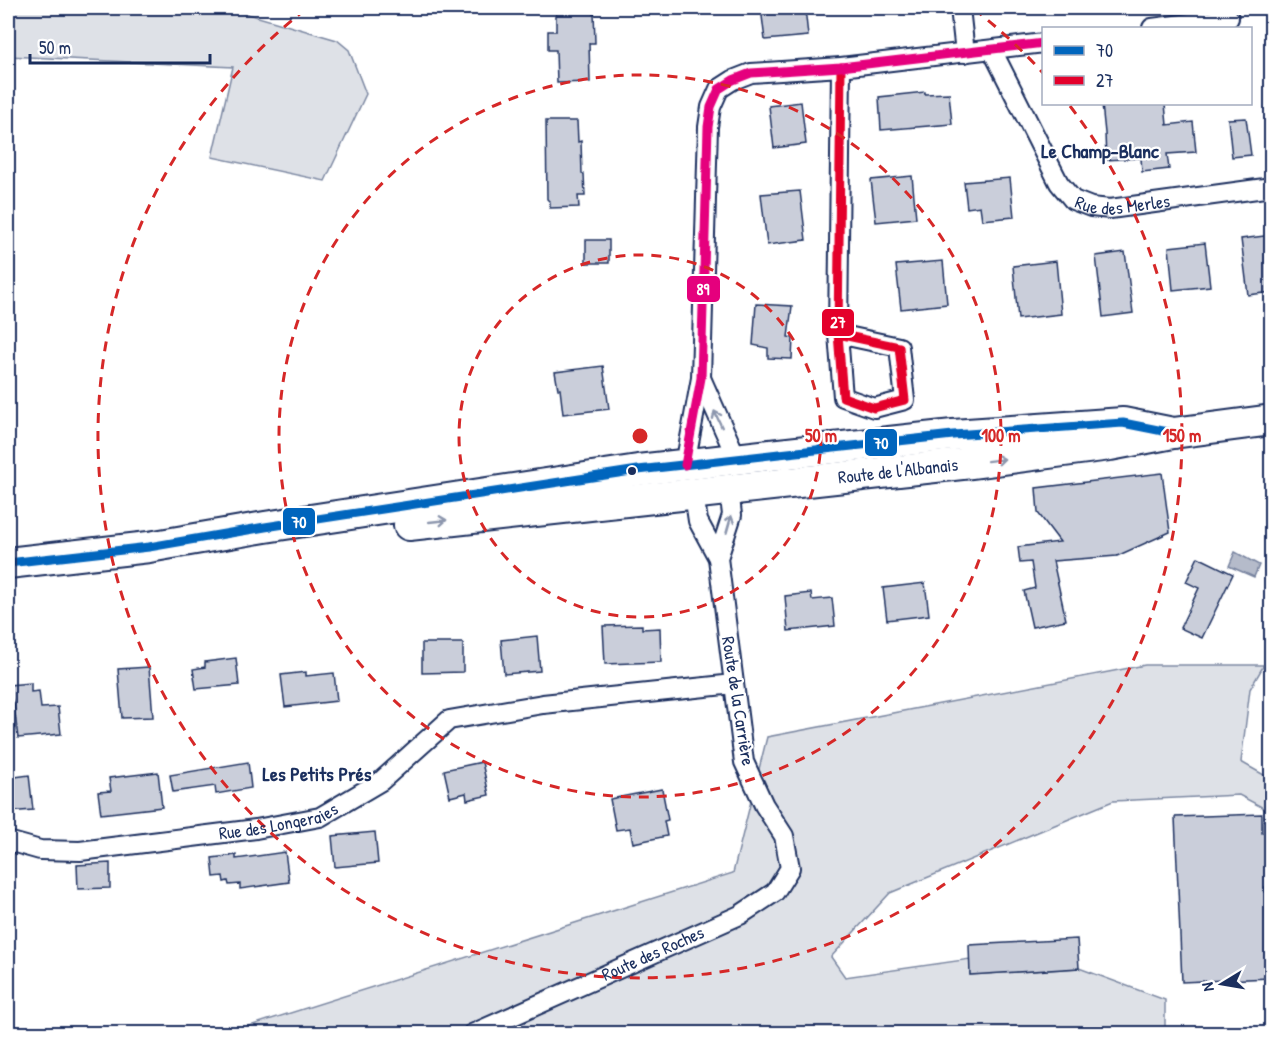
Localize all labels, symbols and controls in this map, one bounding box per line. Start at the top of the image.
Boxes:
scale bar [30,27,210,65]
legend [1042,27,1252,105]
text: 50 m [39,35,71,60]
text: 70 [1096,38,1113,63]
text: 27 [1096,68,1113,93]
district label: Le Champ-Blanc [1041,137,1160,165]
street label: Rue des Merles [1072,188,1172,221]
line badge: 89 [686,275,721,303]
text: 89 [697,278,710,300]
line badge: 27 [821,308,855,337]
text: 27 [830,311,846,333]
one-way arrow [712,410,724,428]
text: 50 m [805,423,837,448]
text: 100 m [981,423,1021,448]
text: 150 m [1163,423,1201,448]
centre of rings [630,426,650,446]
line badge: 70 [864,428,898,457]
text: 70 [872,432,889,454]
street label: Route de l'Albanais [837,452,959,490]
one-way arrow [985,454,1005,465]
unlabelled marker [626,465,638,477]
line badge: 70 [282,507,316,536]
text: 70 [290,511,307,533]
one-way arrow [724,515,735,534]
one-way arrow [427,516,447,527]
street label: Route de la Carrière [716,635,761,767]
district label: Les Petits Prés [263,760,372,787]
street label: Rue des Longeraies [217,796,342,846]
street label: Route des Roches [598,920,708,987]
north arrow [1192,954,1252,1014]
text: N [1196,980,1219,993]

